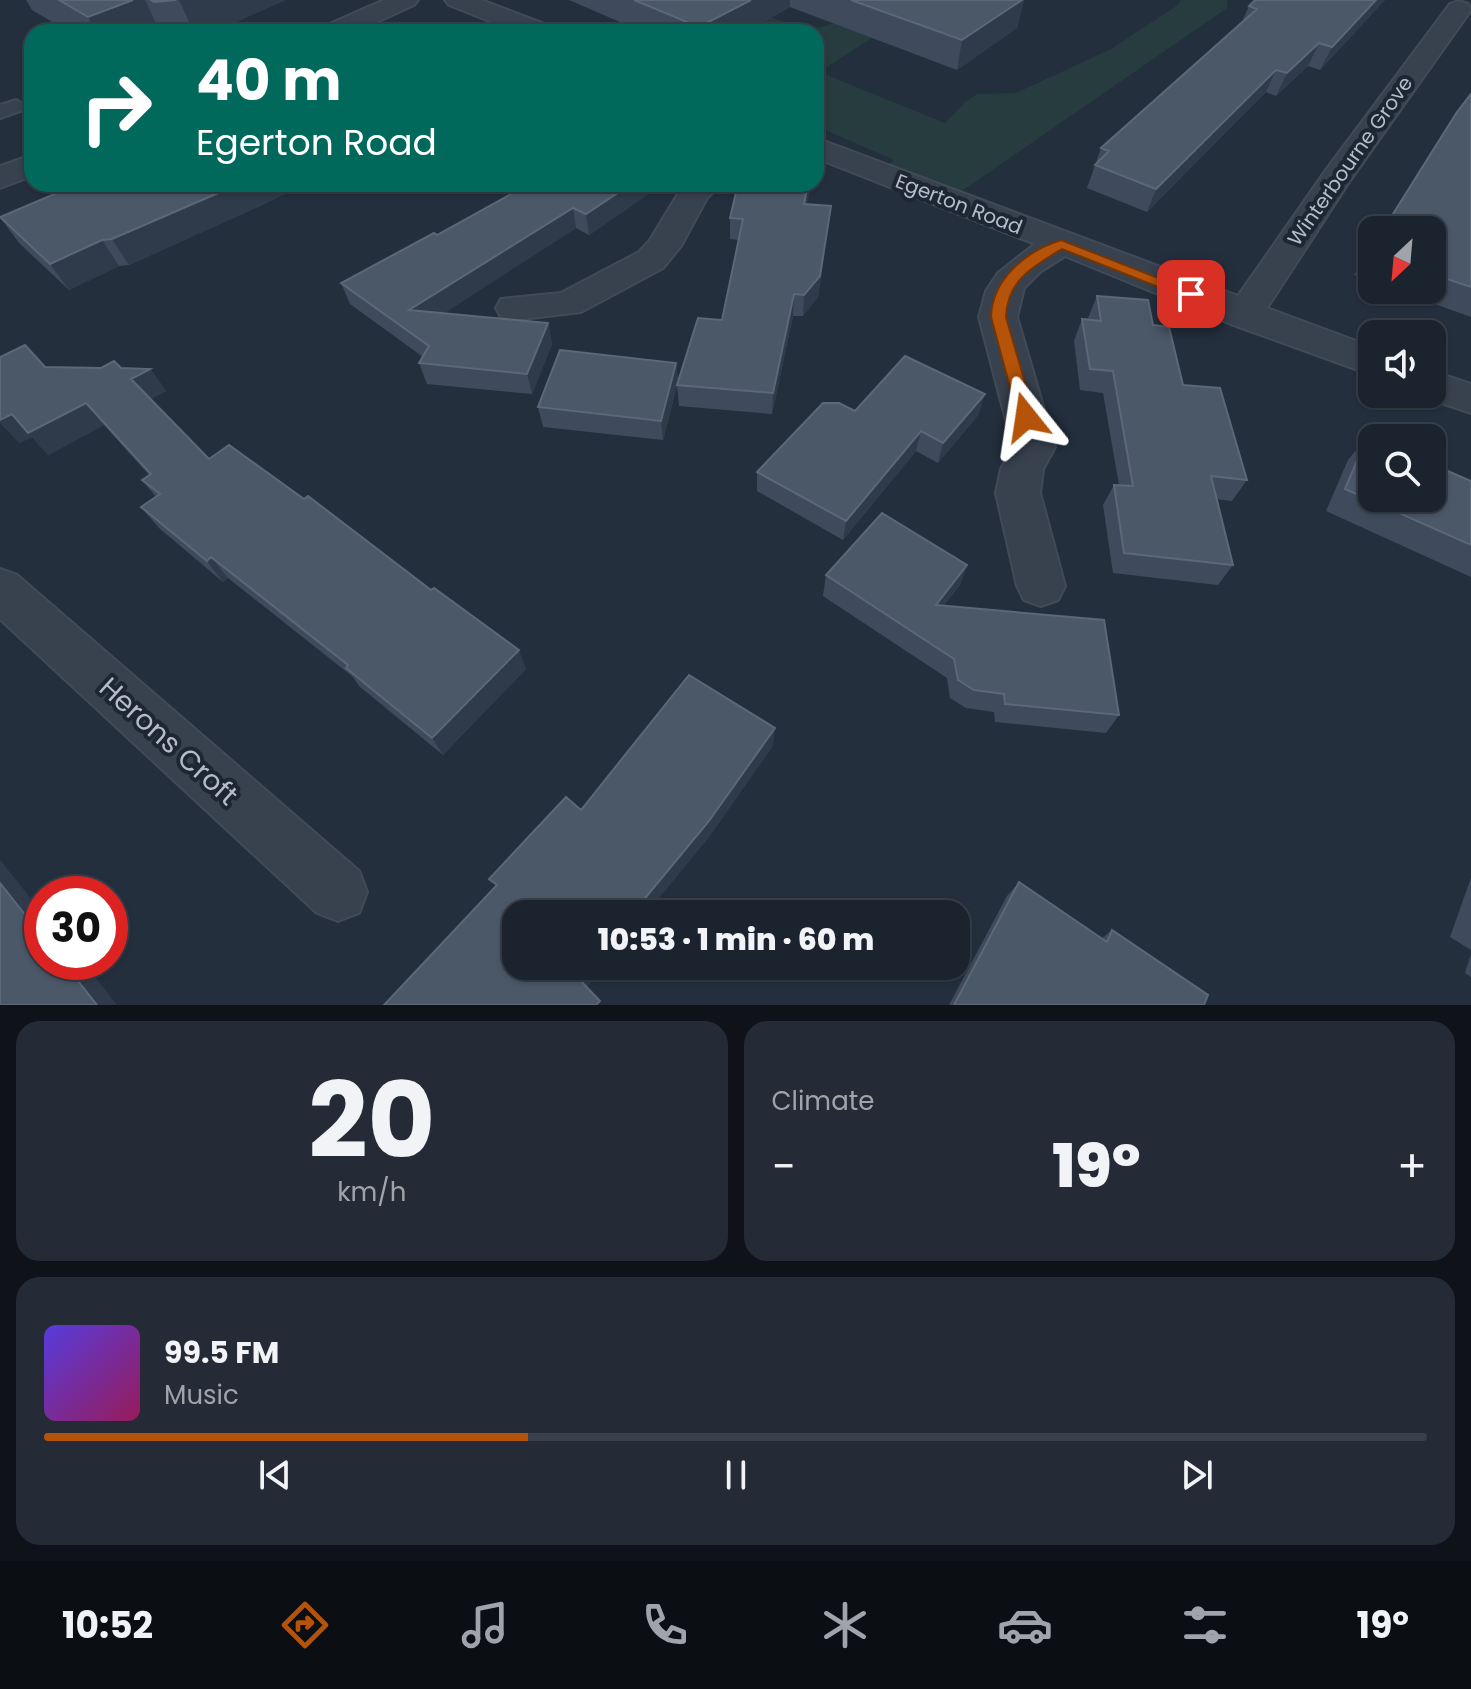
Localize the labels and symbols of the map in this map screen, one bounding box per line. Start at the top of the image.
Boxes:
street label: Winterbourne Grove [1281,71,1419,251]
street label: Egerton Road [891,167,1027,241]
north arrow [1358,216,1446,304]
pin [1157,260,1225,328]
position arrow [984,375,1068,459]
street label: Herons Croft [91,668,247,814]
speed limit sign: 30 [24,876,128,980]

